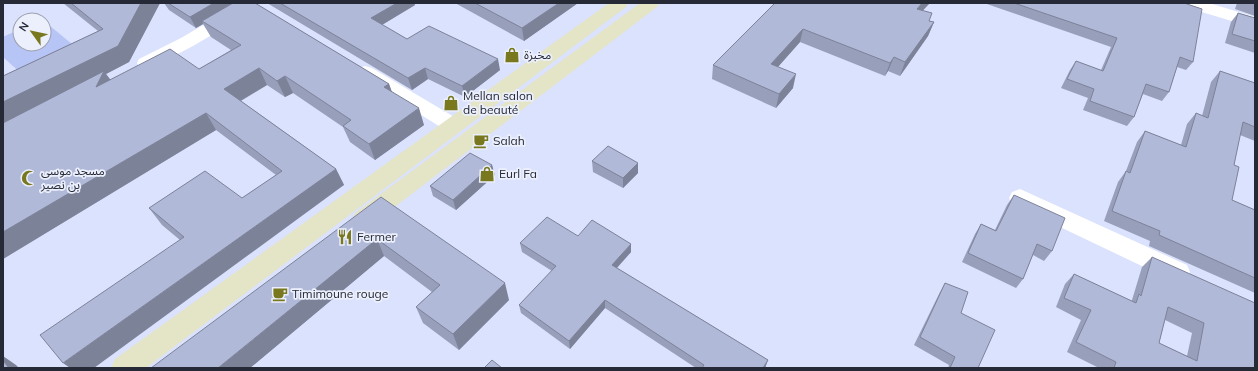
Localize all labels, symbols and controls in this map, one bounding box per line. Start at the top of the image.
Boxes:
north arrow [12,12,52,52]
text: N [15,19,32,34]
shop icon: مخبزة [503,46,521,64]
place label: مخبزة [524,47,551,62]
place label: Mellan salon de beauté [463,88,533,117]
shop icon: Mellan salon de beauté [442,94,460,112]
cafe icon: Salah [472,132,490,150]
place label: Salah [493,133,525,148]
place label: مسجد موسى بن نصير [40,163,105,192]
shop icon: Eurl Fa [478,165,496,183]
place label: Eurl Fa [499,166,537,181]
mosque icon: مسجد موسى بن نصير [20,169,38,187]
restaurant icon: Fermer [336,228,354,246]
place label: Fermer [357,229,396,244]
cafe icon: Timimoune rouge [271,285,289,303]
place label: Timimoune rouge [292,286,388,301]

